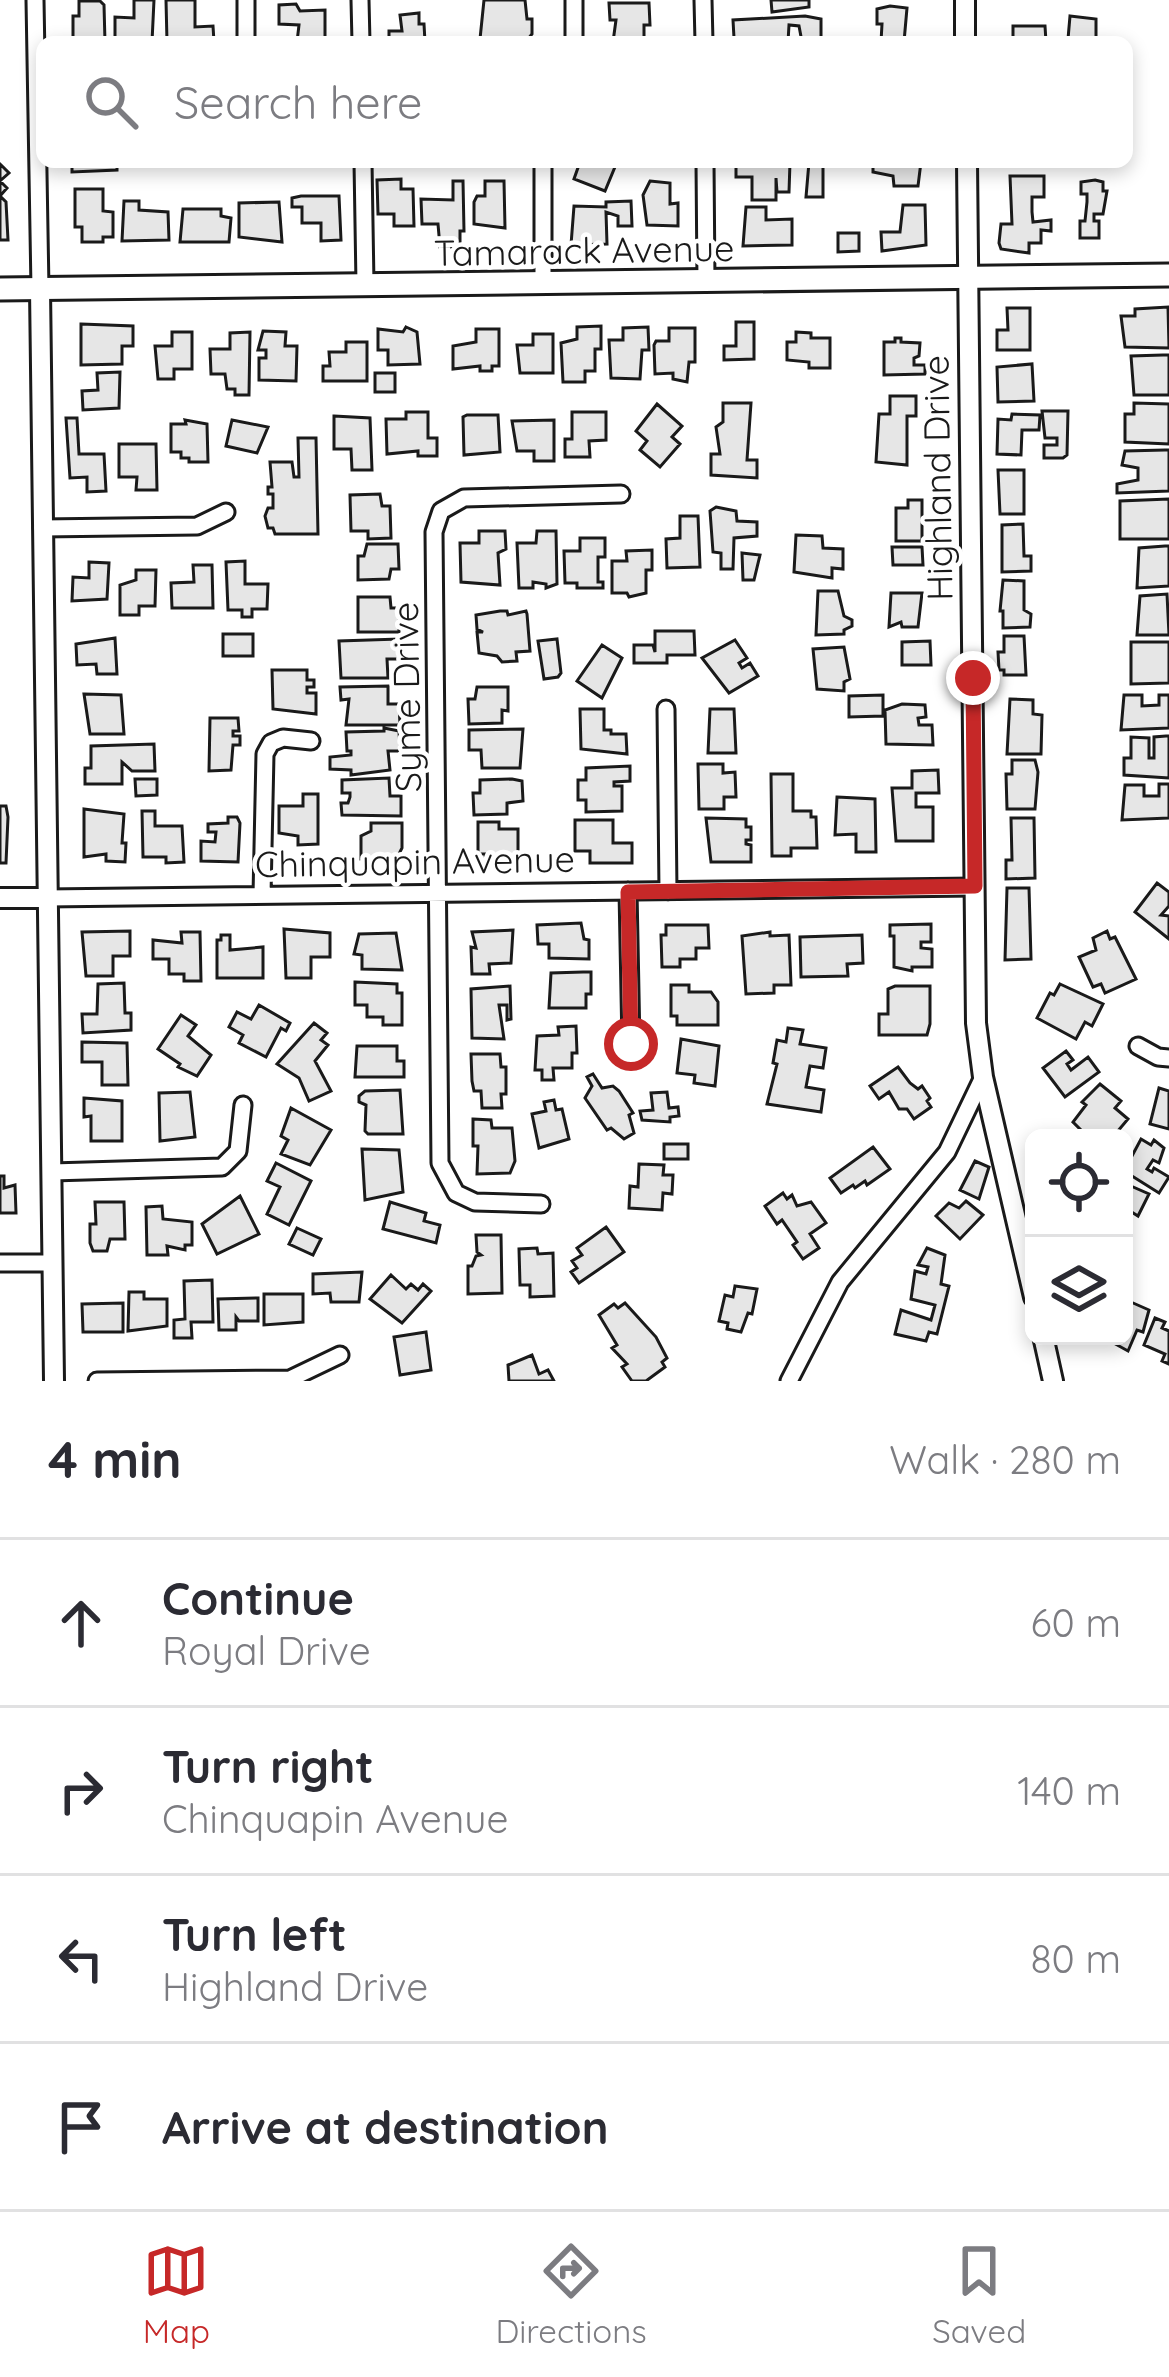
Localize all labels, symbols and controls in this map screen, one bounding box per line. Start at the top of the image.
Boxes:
search box [36,36,1133,168]
icon: search [78,69,144,135]
text: Search here [174,74,422,130]
street label: Tamarack Avenue [433,225,735,275]
street label: Highland Drive [912,355,962,601]
street label: Syme Drive [382,601,430,793]
route end [946,651,1000,705]
street label: Chinquapin Avenue [255,836,575,886]
route start [604,1017,658,1071]
map controls [1025,1129,1133,1345]
button: locate [1025,1129,1133,1237]
button: layers [1025,1237,1133,1345]
text: 4 min [48,1427,182,1491]
text: Walk · 280 m [889,1435,1121,1484]
text: Continue [162,1570,354,1626]
icon: ahead [48,1590,114,1656]
text: 60 m [1031,1598,1121,1647]
text: Royal Drive [162,1626,371,1675]
text: Turn right [162,1738,374,1794]
icon: right [48,1758,114,1824]
text: 140 m [1017,1766,1121,1815]
text: Chinquapin Avenue [162,1794,509,1843]
text: Turn left [162,1906,347,1962]
icon: left [48,1926,114,1992]
text: 80 m [1031,1934,1121,1983]
text: Highland Drive [162,1962,428,2011]
icon: arrive [48,2094,114,2160]
text: Arrive at destination [162,2099,608,2155]
tab: Map [143,2238,210,2351]
tab: Directions [495,2238,647,2351]
tab: Saved [932,2238,1026,2351]

